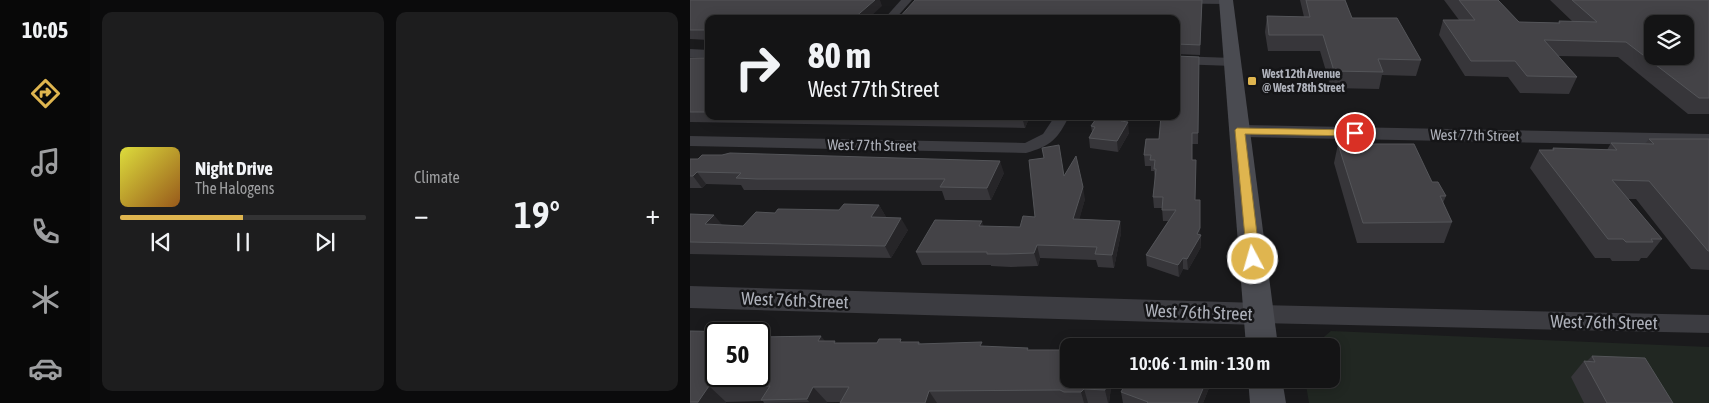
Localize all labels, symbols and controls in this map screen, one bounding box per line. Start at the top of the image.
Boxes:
map controls [1644,15,1694,65]
button: layers [1644,15,1694,65]
text: 10:05 [22,17,68,43]
icon: right [725,35,790,100]
text: 80 m [808,35,871,75]
place label: West 12th Avenue @ West 78th Street [1261,67,1345,95]
marker: West 12th Avenue @ West 78th Street [1246,75,1258,87]
icon: directions [28,76,63,111]
text: West 77th Street [808,76,939,102]
pin [1334,112,1376,154]
icon: arrive [1341,119,1369,147]
street label: West 77th Street [1430,126,1520,144]
street label: West 77th Street [827,136,917,154]
icon: music [28,145,63,180]
text: Night Drive [195,157,273,179]
text: Climate [414,168,460,186]
text: The Halogens [195,179,275,197]
text: 19° [514,193,560,236]
text: − [414,198,429,230]
text: + [645,198,660,230]
icon: phone [28,214,63,249]
icon: previous [147,228,175,256]
icon: pause [229,228,257,256]
icon: next [311,228,339,256]
position arrow [1226,232,1278,284]
icon: climate [28,282,63,317]
street label: West 76th Street [741,288,849,312]
street label: West 76th Street [1145,300,1253,324]
street label: West 76th Street [1550,311,1658,333]
speed limit sign: 50 [705,322,770,387]
icon: car [28,351,63,386]
text: 10:06 · 1 min · 130 m [1130,352,1270,374]

